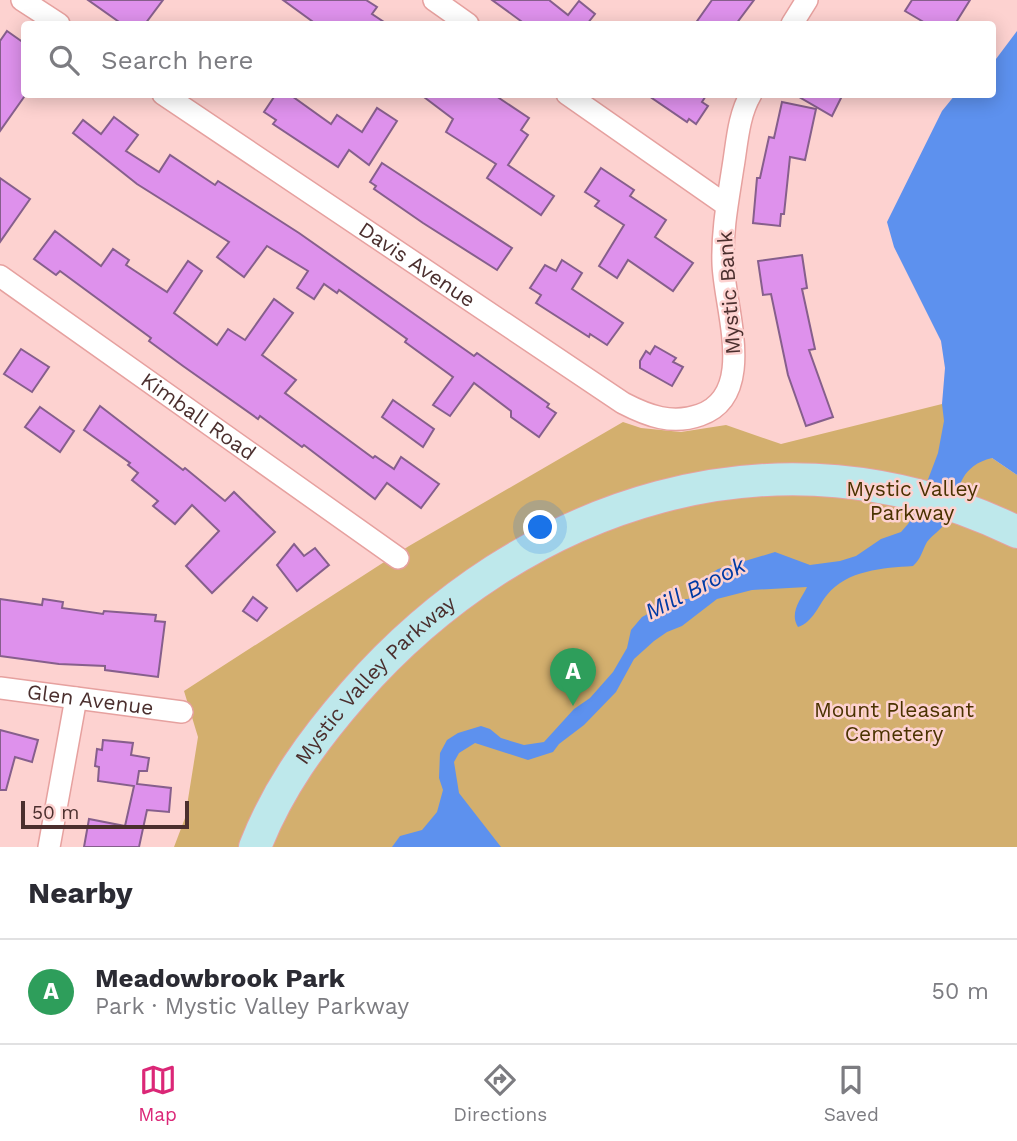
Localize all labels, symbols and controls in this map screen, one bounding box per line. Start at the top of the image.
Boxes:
search box [21,21,996,98]
icon: search [45,41,83,79]
text: Search here [101,45,253,75]
street label: Davis Avenue [354,216,480,312]
street label: Mystic Bank [712,231,745,355]
street label: Kimball Road [136,367,261,465]
park label: Mystic Valley Parkway [846,476,978,525]
your location [523,510,557,544]
water label: Mill Brook [640,551,751,625]
street label: Mystic Valley Parkway [289,590,460,769]
pin: A [550,648,596,706]
street label: Glen Avenue [25,679,155,720]
park label: Mount Pleasant Cemetery [814,697,974,746]
scale bar [21,798,189,830]
text: 50 m [32,801,79,824]
text: Nearby [28,875,133,910]
text: Meadowbrook Park [95,963,345,993]
text: A [43,978,59,1005]
text: 50 m [932,978,989,1005]
text: Park · Mystic Valley Parkway [95,993,409,1020]
tab: Map [138,1061,177,1126]
tab: Directions [453,1061,547,1126]
tab: Saved [824,1061,879,1126]

